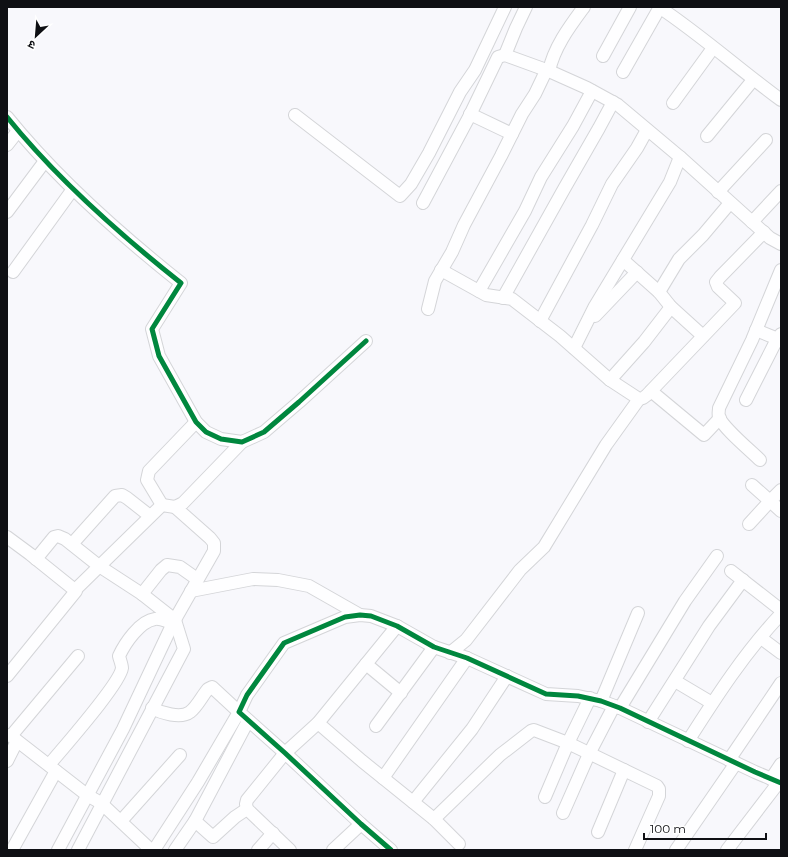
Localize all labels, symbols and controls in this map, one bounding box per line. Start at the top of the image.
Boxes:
north arrow [16,16,56,56]
text: उ [25,37,38,53]
scale bar [644,815,766,841]
text: 100 m [650,821,686,836]

